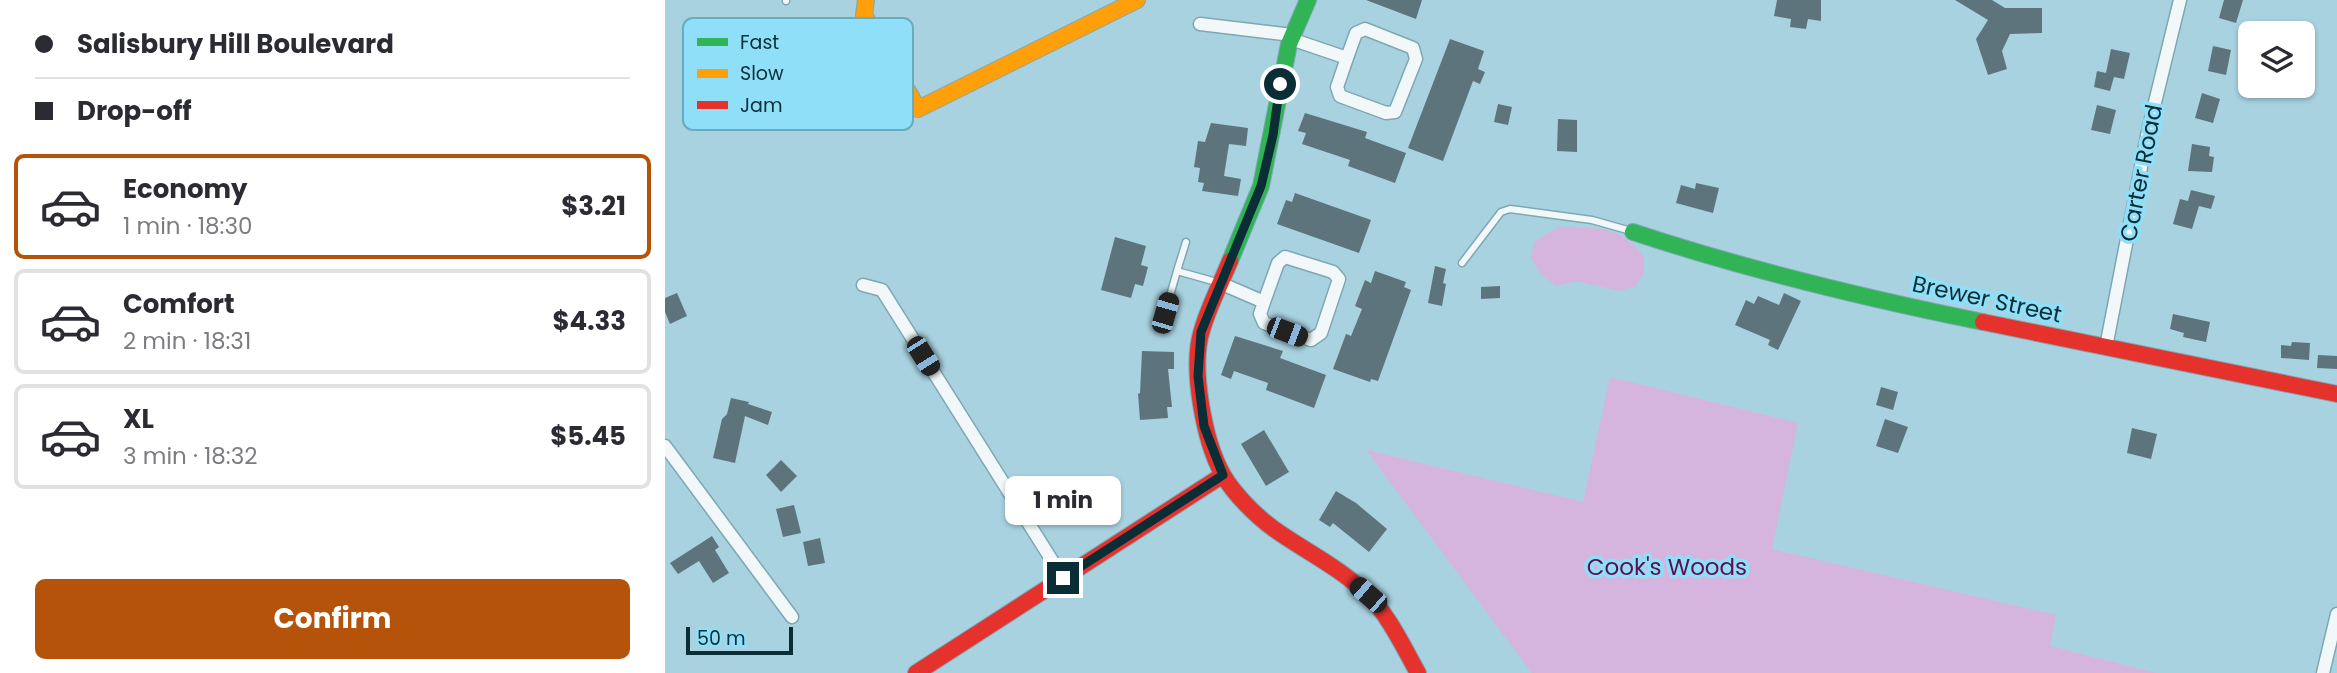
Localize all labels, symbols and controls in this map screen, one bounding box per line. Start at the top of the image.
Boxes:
legend [683,18,913,130]
map controls [2238,21,2315,98]
button: layers [2238,21,2315,98]
text: Salisbury Hill Boulevard [77,26,394,62]
text: Fast [740,29,779,56]
text: Slow [740,60,784,87]
route start [1264,68,1296,100]
text: Jam [740,92,782,119]
text: Drop-off [77,93,192,129]
street label: Carter Road [2112,102,2170,244]
text: Economy [123,171,247,207]
icon: car [39,175,102,238]
text: $3.21 [561,188,626,224]
text: 1 min · 18:30 [123,210,253,242]
street label: Brewer Street [1909,268,2065,330]
text: Comfort [123,286,235,322]
icon: car [39,290,102,353]
car [1150,290,1181,336]
text: $4.33 [552,303,626,339]
car [1264,315,1311,349]
text: 2 min · 18:31 [123,325,251,357]
car [903,333,944,379]
text: XL [123,401,154,437]
icon: car [39,405,102,468]
text: $5.45 [550,418,626,454]
text: 3 min · 18:32 [123,440,257,472]
callout: 1 min [1005,476,1121,526]
text: 1 min [1033,484,1093,516]
park label: Cook's Woods [1587,551,1747,583]
route end [1047,562,1079,594]
car [1346,573,1391,617]
button: Confirm [35,579,630,659]
scale bar [686,624,793,656]
text: 50 m [697,625,746,652]

